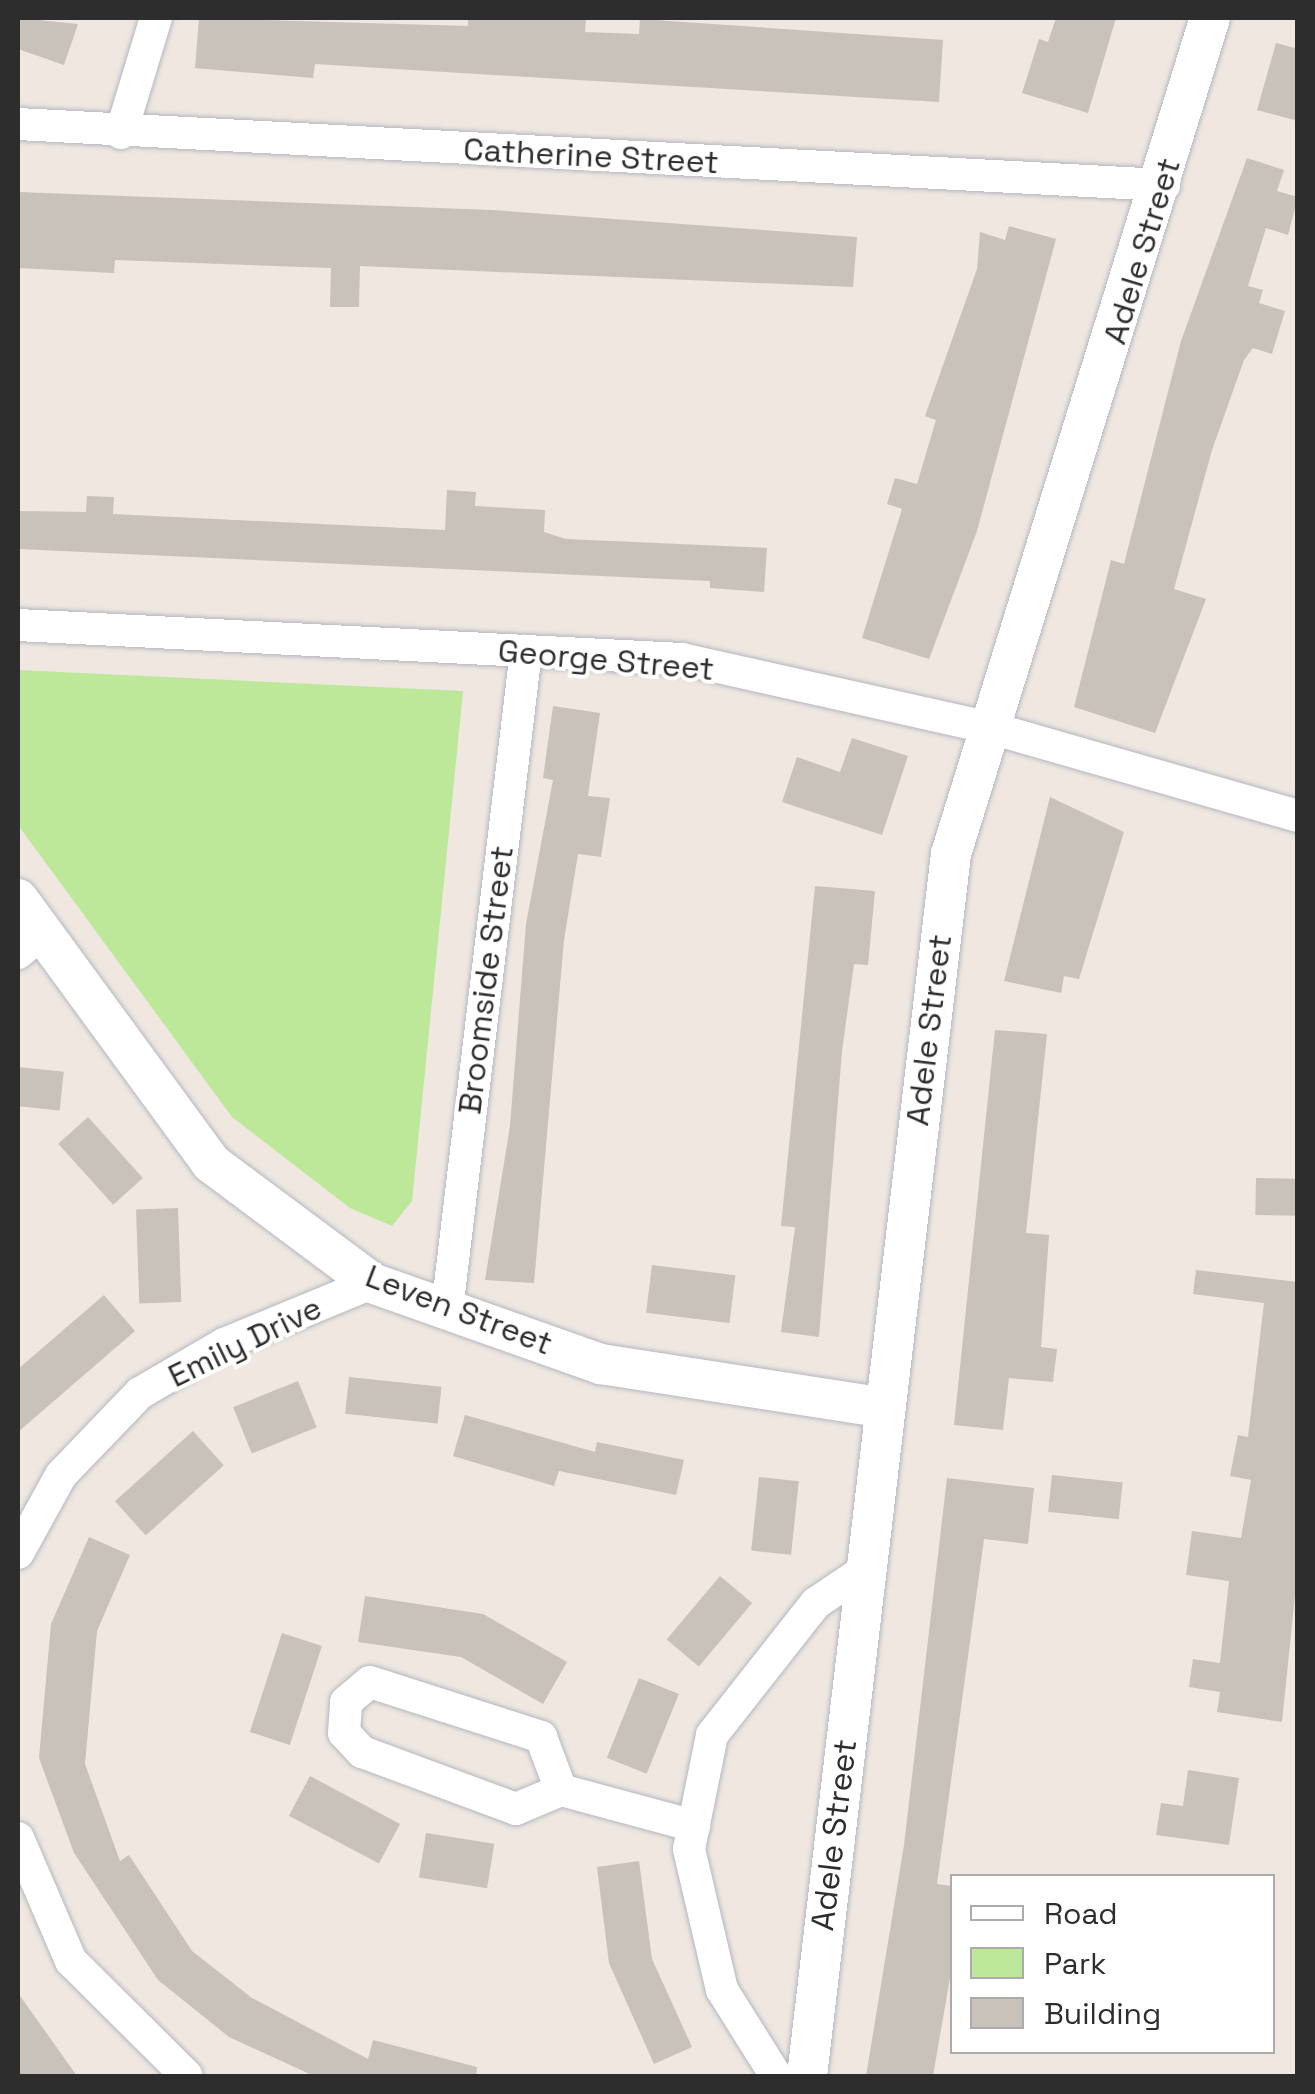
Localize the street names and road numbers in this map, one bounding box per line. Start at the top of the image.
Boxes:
street label: Catherine Street [462,130,720,182]
street label: Adele Street [1095,153,1189,349]
street label: George Street [496,631,716,689]
street label: Broomside Street [450,844,522,1116]
street label: Adele Street [898,932,960,1128]
street label: Leven Street [360,1257,558,1363]
street label: Emily Drive [162,1288,328,1396]
street label: Adele Street [803,1737,865,1933]

